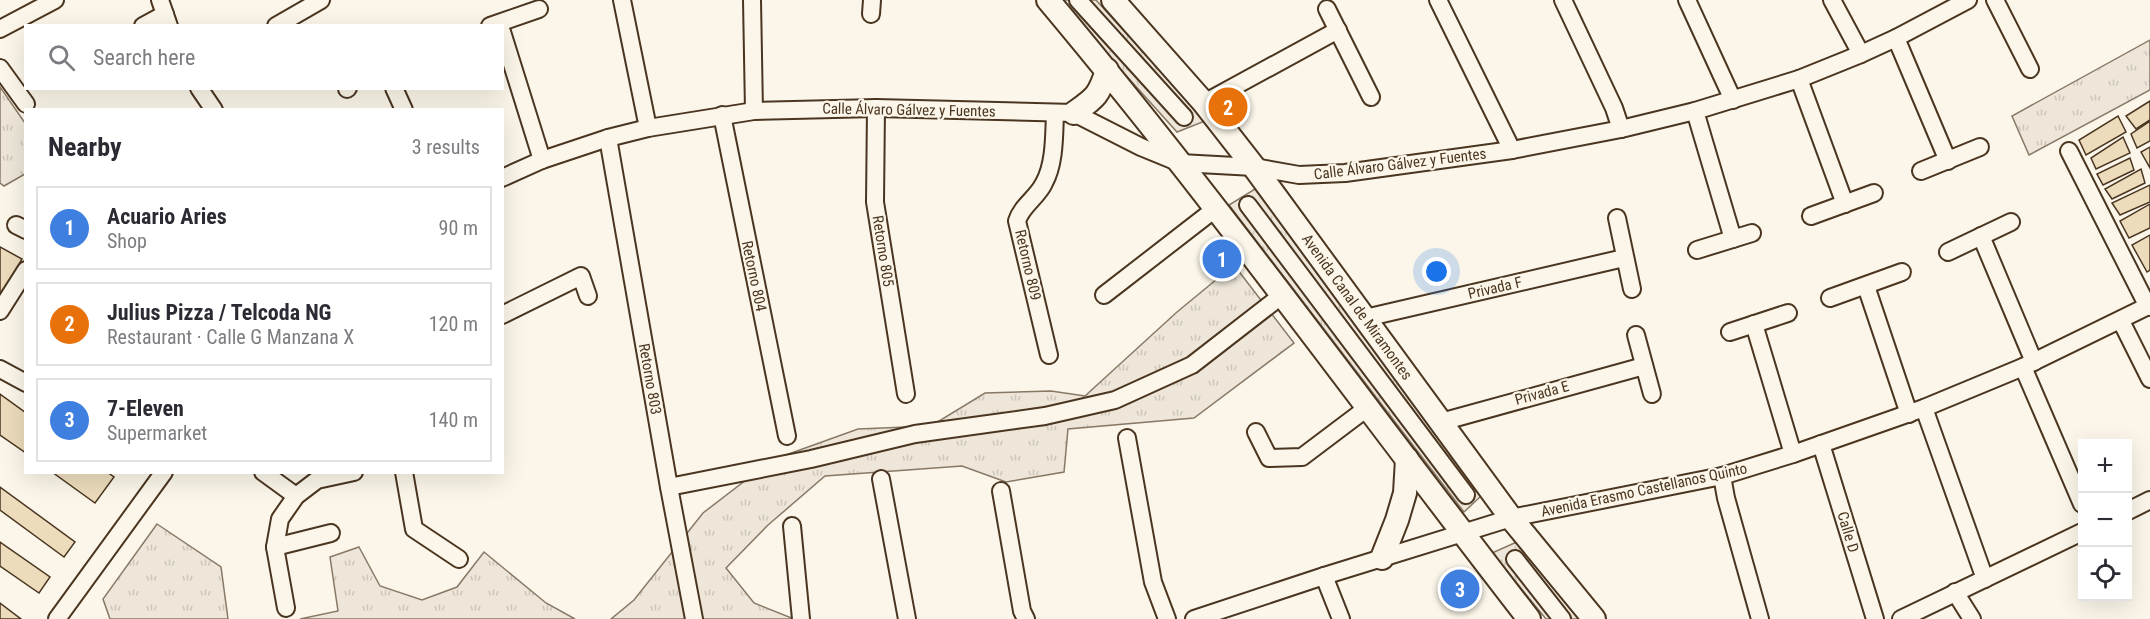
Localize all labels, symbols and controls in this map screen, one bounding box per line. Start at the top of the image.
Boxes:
search box [24,24,504,90]
icon: search [45,41,78,74]
text: Search here [93,45,195,70]
pin: 2 [1208,84,1248,130]
street label: Calle Álvaro Gálvez y Fuentes [822,99,996,121]
text: Nearby [48,132,122,162]
text: 3 results [412,135,480,159]
street label: Calle Álvaro Gálvez y Fuentes [1313,144,1487,184]
text: Acuario Aries [107,204,227,229]
street label: Retorno 805 [868,214,898,288]
text: 1 [64,216,75,240]
text: 90 m [439,216,478,240]
street label: Retorno 809 [1011,228,1045,302]
text: Shop [107,229,147,253]
street label: Avenida Canal de Miramontes [1298,231,1416,384]
pin: 1 [1202,236,1242,282]
street label: Retorno 804 [738,239,770,313]
your location [1422,257,1451,286]
street label: Privada F [1466,273,1524,303]
text: Julius Pizza / Telcoda NG [107,300,331,325]
text: 2 [64,312,75,336]
text: 120 m [429,312,478,336]
text: Restaurant · Calle G Manzana X [107,325,354,349]
street label: Retorno 803 [635,342,665,416]
street label: Privada E [1513,377,1571,409]
text: 7-Eleven [107,396,184,421]
text: 3 [64,408,75,432]
text: 140 m [429,408,478,432]
text: Supermarket [107,421,207,445]
map controls [2078,439,2132,601]
button: + [2078,439,2132,493]
street label: Avenida Erasmo Castellanos Quinto [1539,459,1749,521]
button: − [2078,493,2132,547]
street label: Calle D [1833,509,1863,555]
button: locate [2078,547,2132,601]
pin: 3 [1440,566,1480,612]

